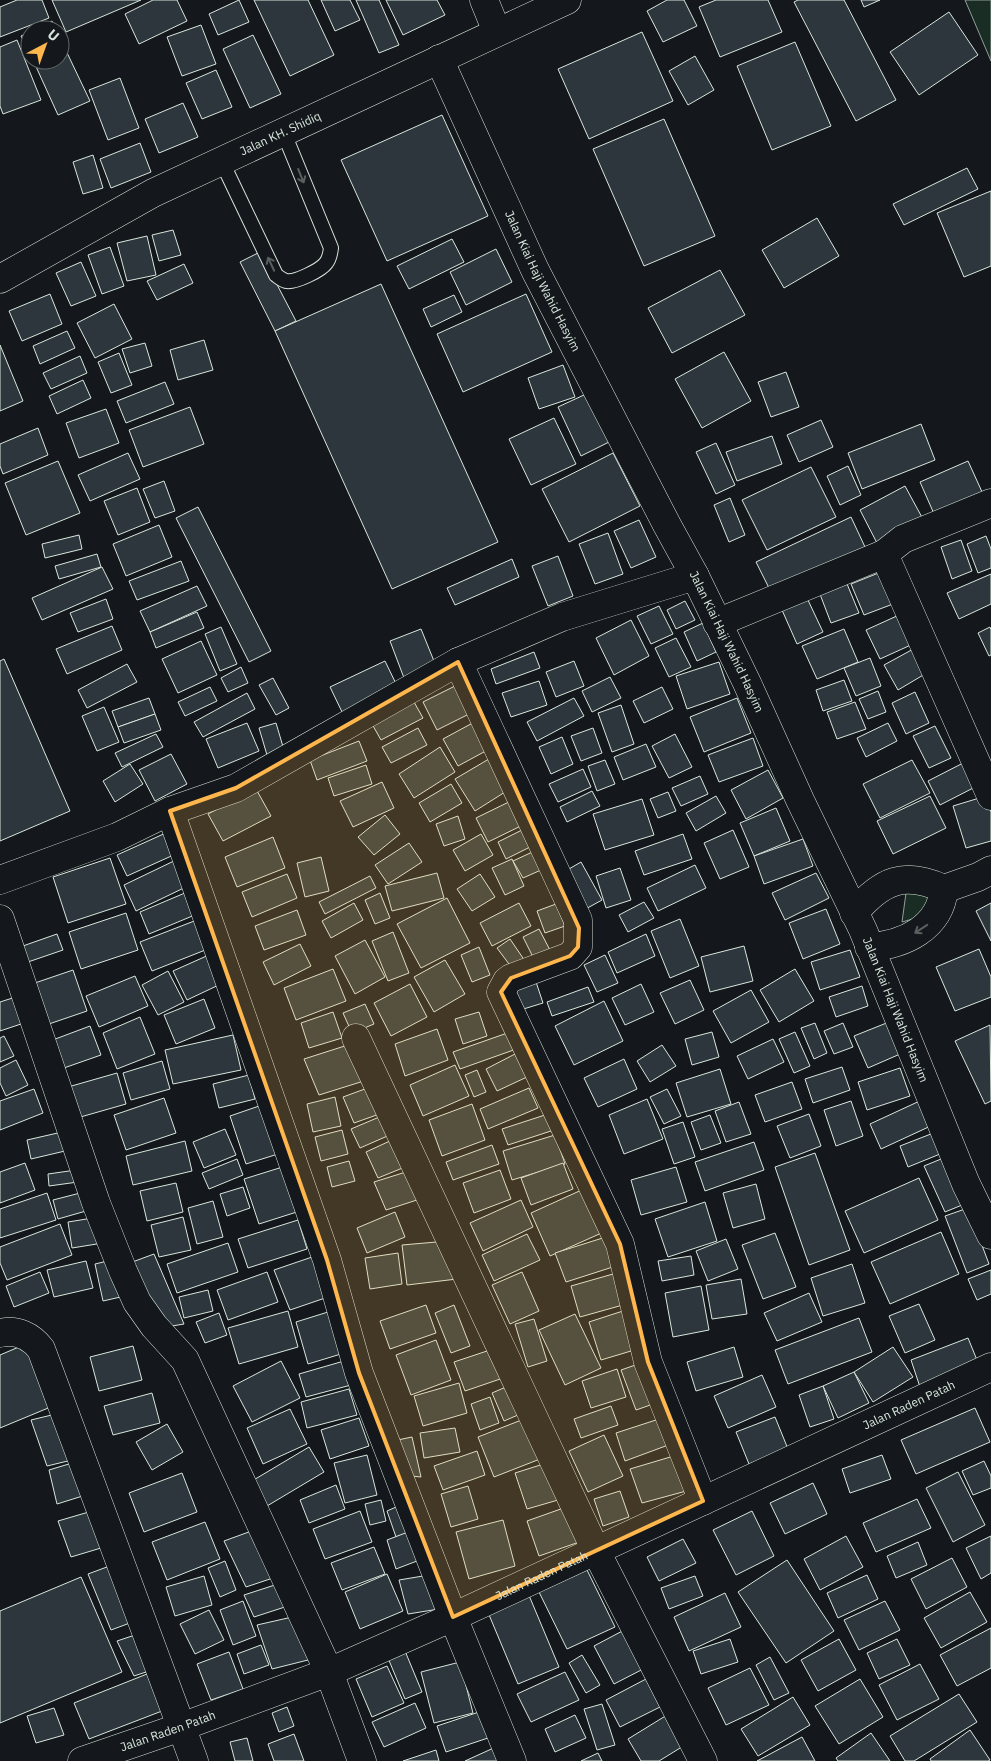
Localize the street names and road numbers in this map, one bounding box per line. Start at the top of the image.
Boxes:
street label: Jalan KH. Shidiq [237,108,323,159]
street label: Jalan Kiai Haji Wahid Hasyim [502,208,584,354]
street label: Jalan Kiai Haji Wahid Hasyim [687,568,767,715]
street label: Jalan Kiai Haji Wahid Hasyim [860,935,932,1084]
street label: Jalan Raden Patah [860,1377,957,1433]
street label: Jalan Raden Patah [493,1547,590,1603]
street label: Jalan Raden Patah [118,1707,218,1754]

